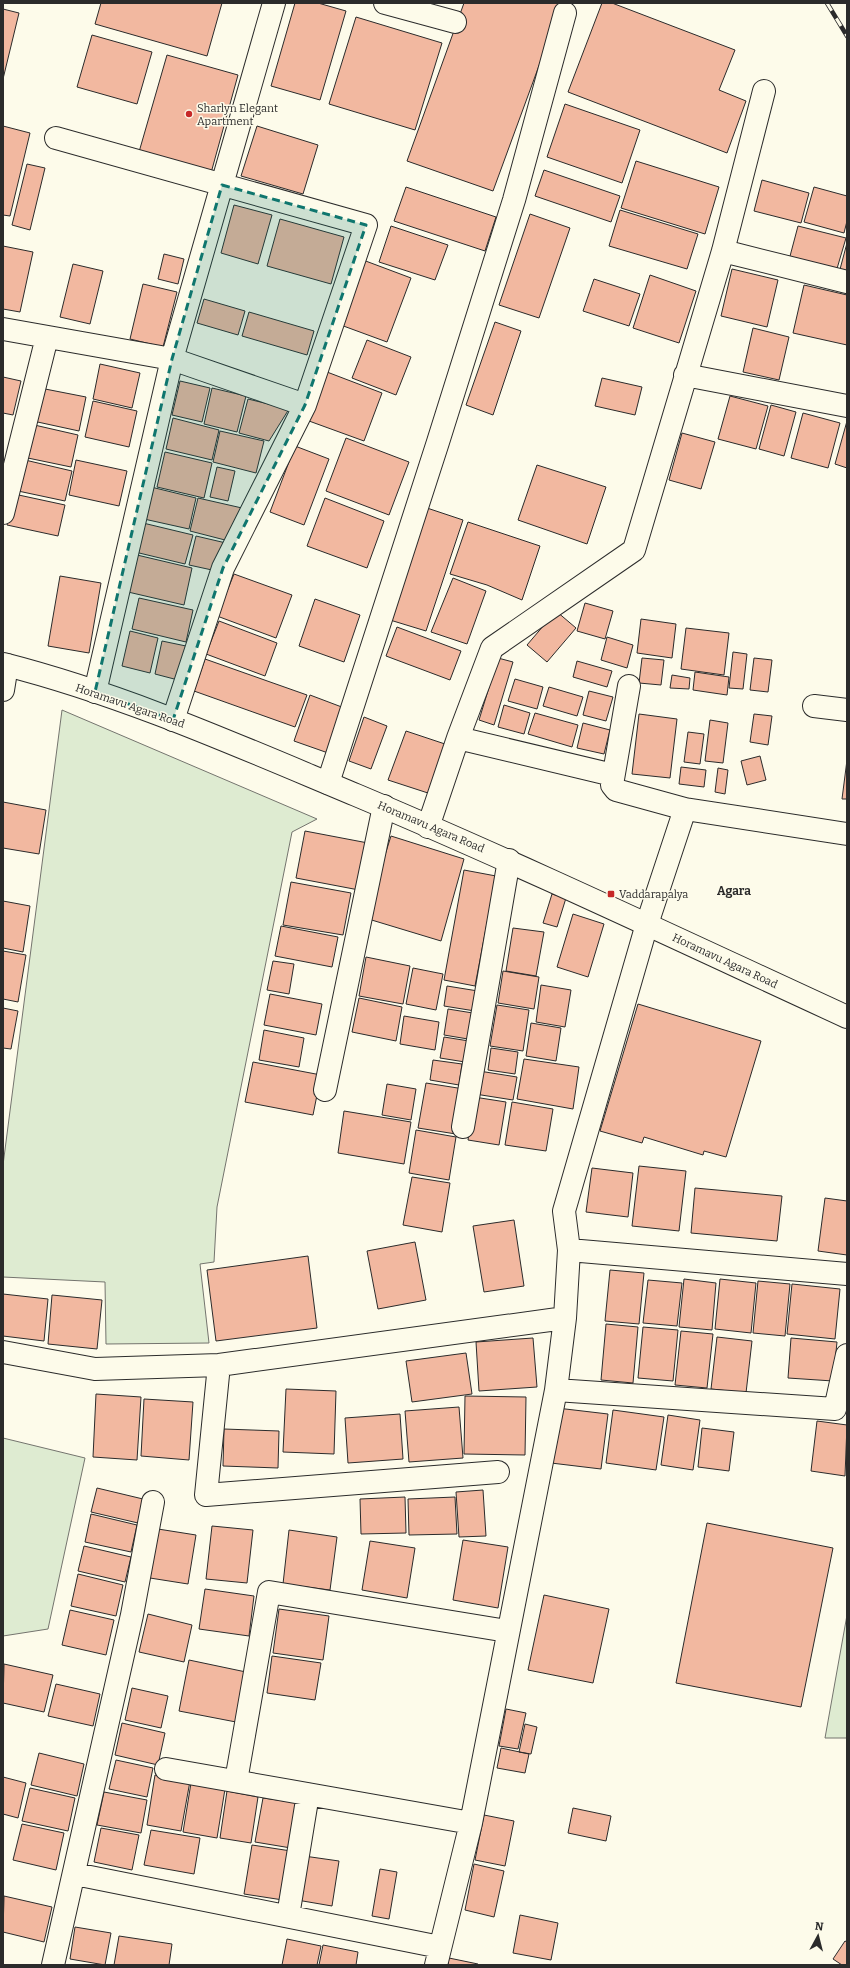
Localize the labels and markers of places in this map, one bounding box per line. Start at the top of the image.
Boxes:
place label: Sharlyn Elegant Apartment [197,102,278,128]
marker: Sharlyn Elegant Apartment [184,109,194,119]
place label: Vaddarapalya [619,888,688,901]
marker: Vaddarapalya [606,889,616,899]

